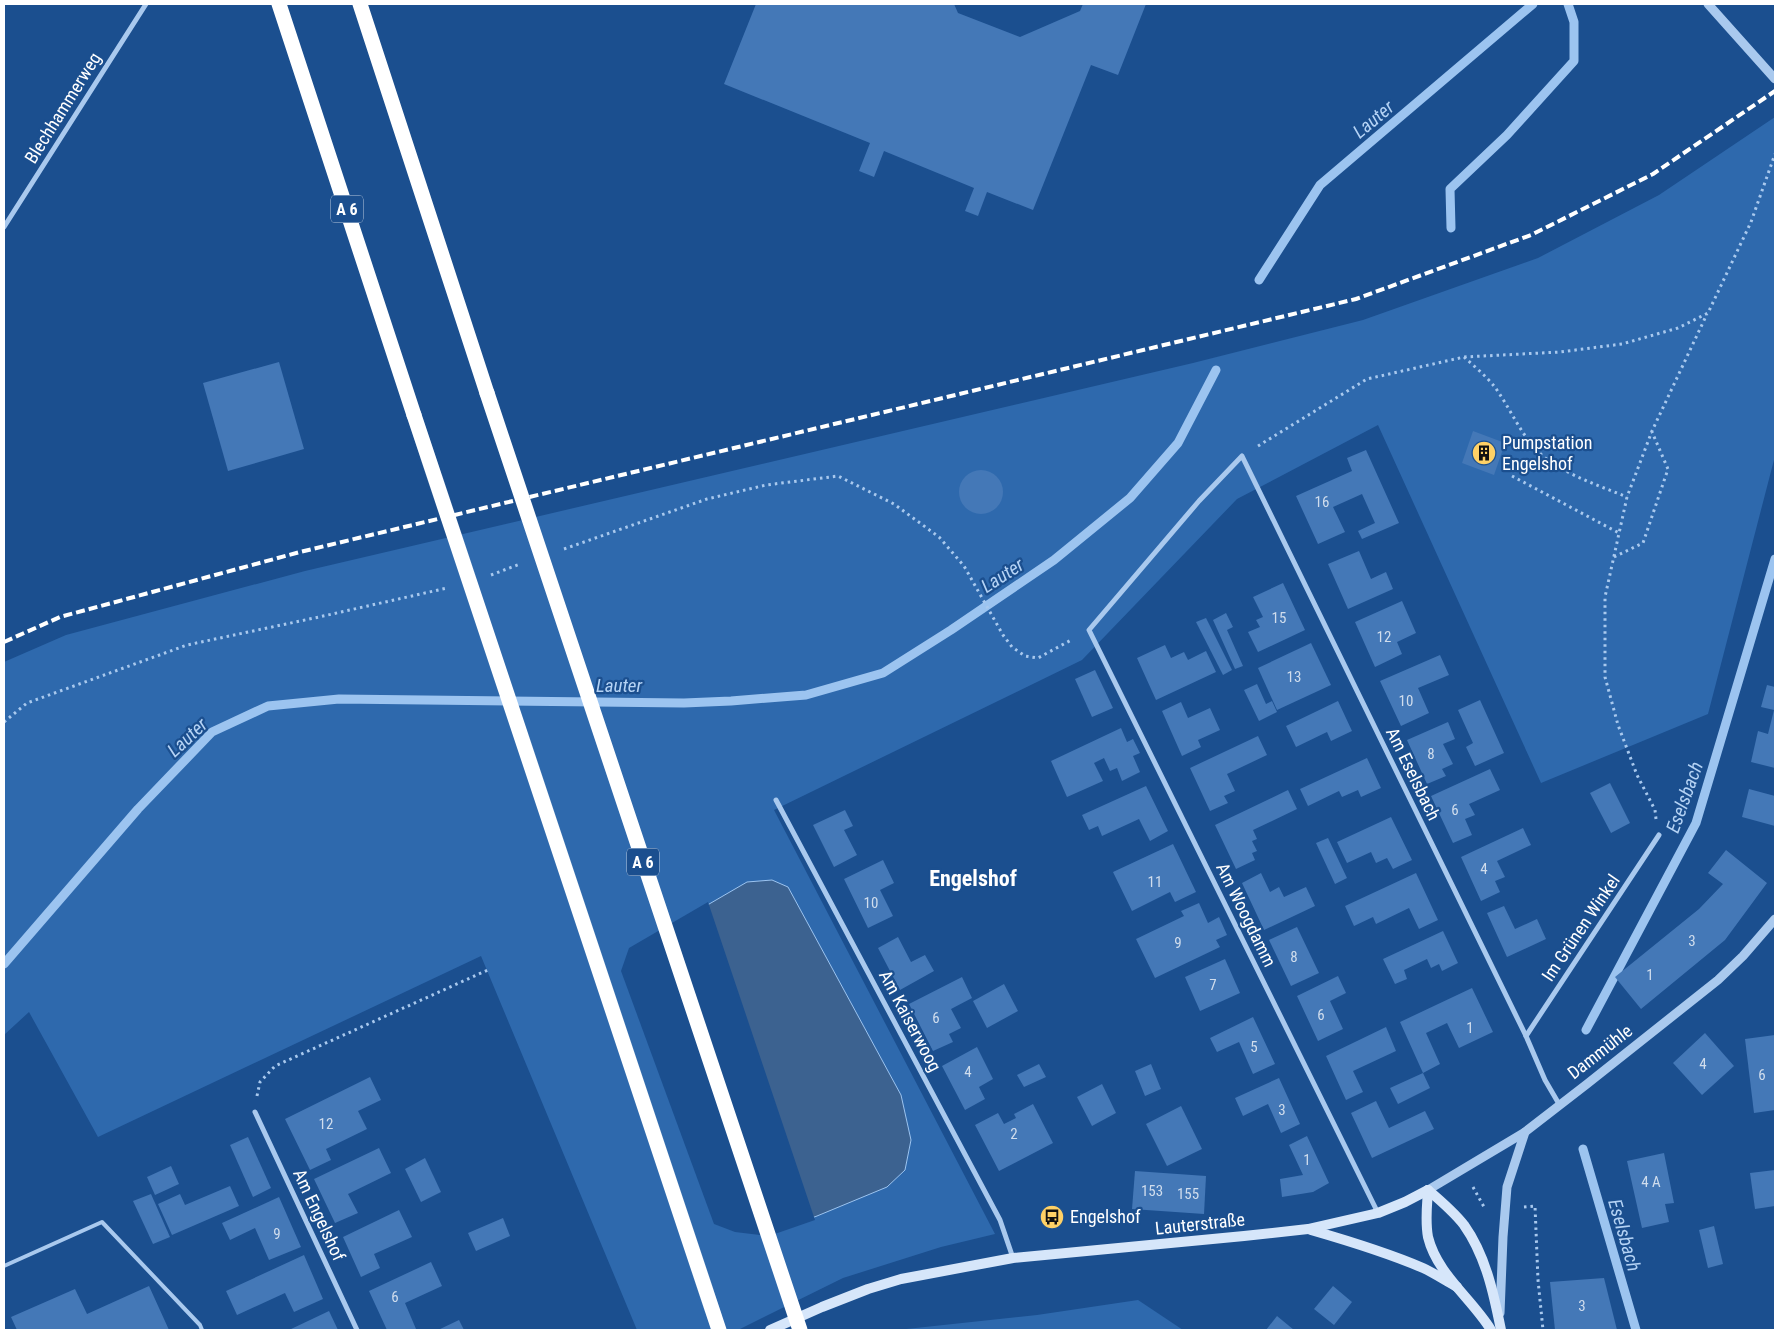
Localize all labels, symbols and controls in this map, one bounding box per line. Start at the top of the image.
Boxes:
street label: Blechhammerweg [20,48,105,167]
water label: Lauter [1348,95,1399,143]
road number: A 6 [331,195,363,222]
place label: Pumpstation Engelshof [1502,432,1592,474]
building icon: Pumpstation Engelshof [1471,440,1497,466]
house number: 16 [1315,493,1329,511]
water label: Lauter [977,553,1028,598]
house number: 15 [1272,609,1286,627]
house number: 12 [1377,628,1391,646]
house number: 13 [1287,668,1301,686]
water label: Lauter [596,674,642,697]
house number: 10 [1399,692,1413,710]
water label: Lauter [163,713,212,762]
street label: Am Eselsbach [1382,724,1445,824]
house number: 8 [1427,745,1435,763]
water label: Eselsbach [1661,758,1708,836]
house number: 6 [1451,801,1459,819]
road number: A 6 [627,849,659,876]
street label: Am Woogdamm [1212,859,1281,970]
house number: 4 [1480,860,1488,878]
district label: Engelshof [929,866,1017,891]
street label: Im Grünen Winkel [1537,870,1624,985]
house number: 11 [1148,873,1162,891]
house number: 10 [864,894,878,912]
house number: 3 [1688,932,1696,950]
house number: 9 [1174,934,1182,952]
house number: 8 [1290,948,1298,966]
house number: 1 [1646,966,1654,984]
street label: Am Kaiserwoog [875,967,946,1075]
house number: 7 [1209,976,1217,994]
house number: 6 [1317,1006,1325,1024]
house number: 6 [932,1009,940,1027]
house number: 1 [1466,1019,1474,1037]
street label: Dammühle [1563,1020,1636,1083]
house number: 5 [1250,1038,1258,1056]
house number: 4 [1699,1055,1707,1073]
house number: 4 [964,1063,972,1081]
house number: 6 [1758,1066,1766,1084]
house number: 3 [1278,1101,1286,1119]
house number: 12 [319,1115,333,1133]
house number: 2 [1010,1125,1018,1143]
house number: 1 [1303,1151,1311,1169]
street label: Am Engelshof [289,1166,350,1264]
house number: 4 A [1641,1173,1661,1191]
house number: 153 [1141,1182,1163,1200]
house number: 155 [1177,1185,1199,1203]
water label: Eselsbach [1603,1196,1646,1274]
bus stop icon: Engelshof [1039,1204,1065,1230]
place label: Engelshof [1070,1206,1141,1227]
street label: Lauterstraße [1154,1208,1246,1239]
house number: 9 [273,1225,281,1243]
house number: 6 [391,1288,399,1306]
house number: 3 [1578,1297,1586,1315]

